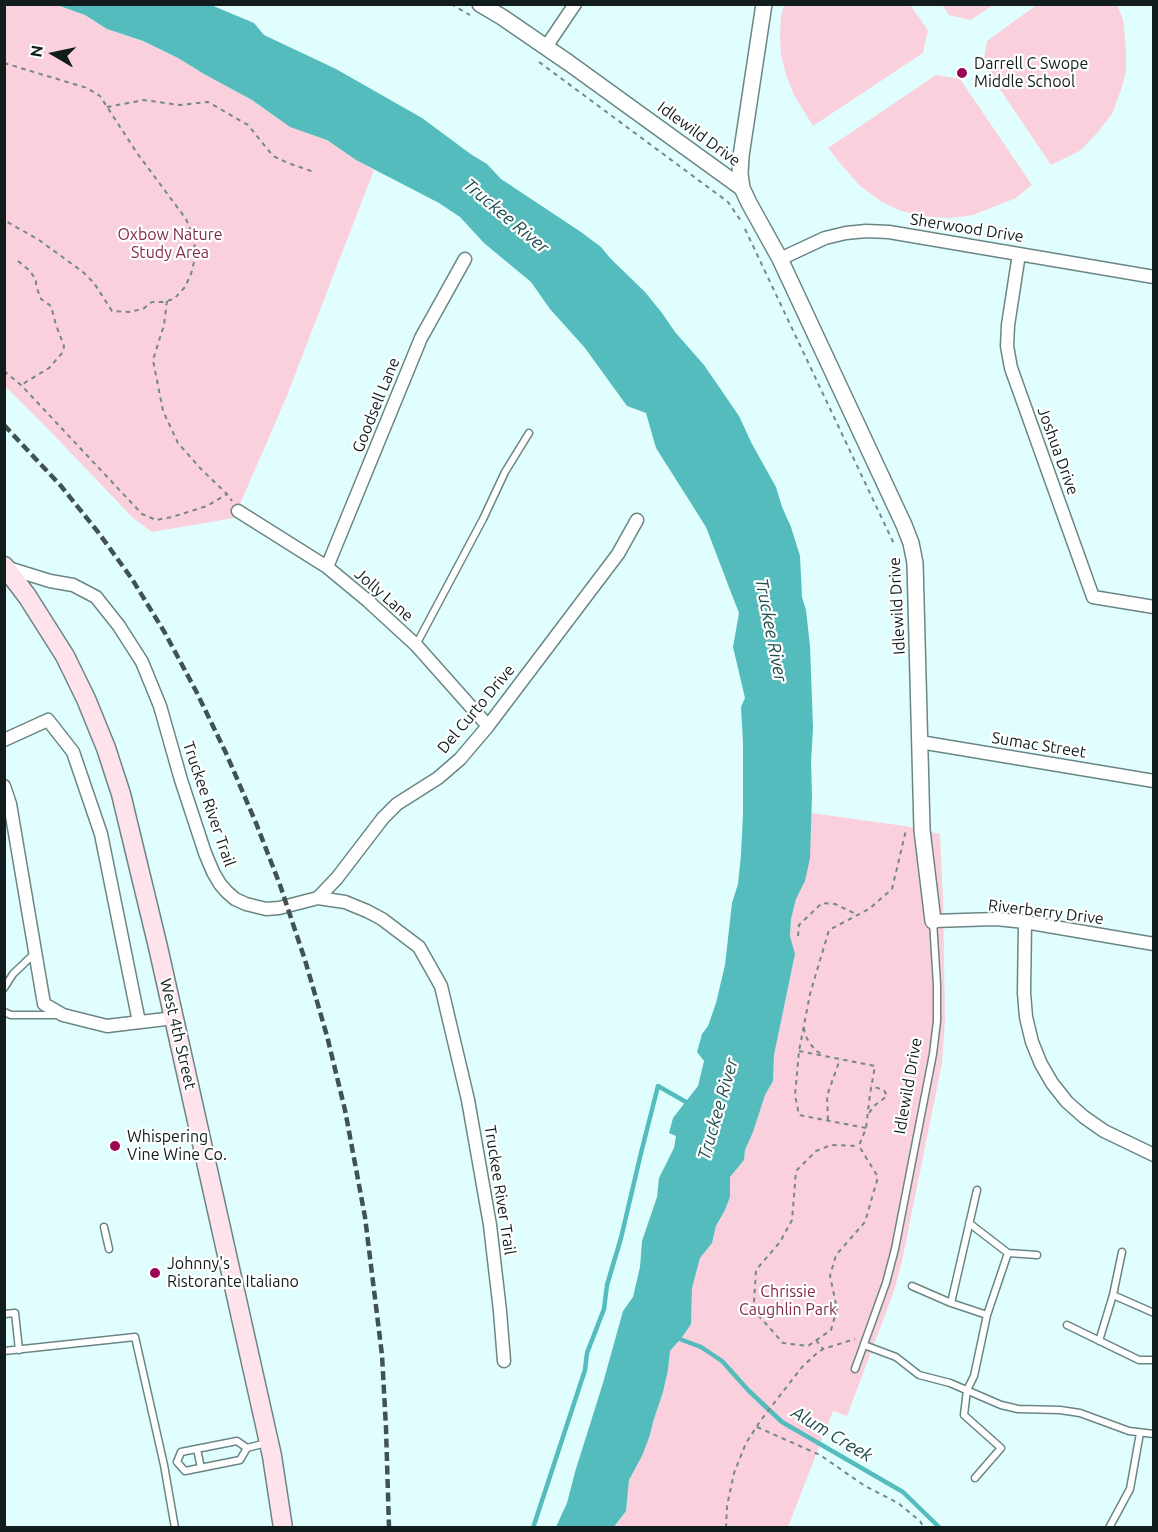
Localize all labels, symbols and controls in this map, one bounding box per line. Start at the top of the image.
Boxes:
north arrow [24,24,84,84]
text: N [26,44,46,58]
place label: Darrell C Swope Middle School [974,54,1088,92]
marker: Darrell C Swope Middle School [955,66,969,80]
street label: Idlewild Drive [654,97,744,171]
water label: Truckee River [459,174,553,258]
street label: Sherwood Drive [909,210,1025,246]
park label: Oxbow Nature Study Area [117,225,223,263]
street label: Goodsell Lane [348,355,404,455]
street label: Joshua Drive [1033,404,1083,498]
street label: Idlewild Drive [885,557,909,655]
street label: Jolly Lane [351,564,417,626]
water label: Truckee River [750,576,792,684]
street label: Del Curto Drive [433,661,519,757]
street label: Sumac Street [990,728,1088,762]
street label: Truckee River Trail [179,739,239,869]
street label: Riverberry Drive [987,895,1105,929]
street label: West 4th Street [156,977,200,1091]
street label: Idlewild Drive [890,1036,926,1136]
water label: Truckee River [693,1055,743,1163]
street label: Truckee River Trail [480,1124,520,1256]
place label: Whispering Vine Wine Co. [127,1127,227,1165]
marker: Whispering Vine Wine Co. [108,1139,122,1153]
place label: Johnny's Ristorante Italiano [167,1254,299,1292]
marker: Johnny's Ristorante Italiano [148,1266,162,1280]
park label: Chrissie Caughlin Park [739,1282,837,1320]
water label: Alum Creek [788,1401,876,1467]

